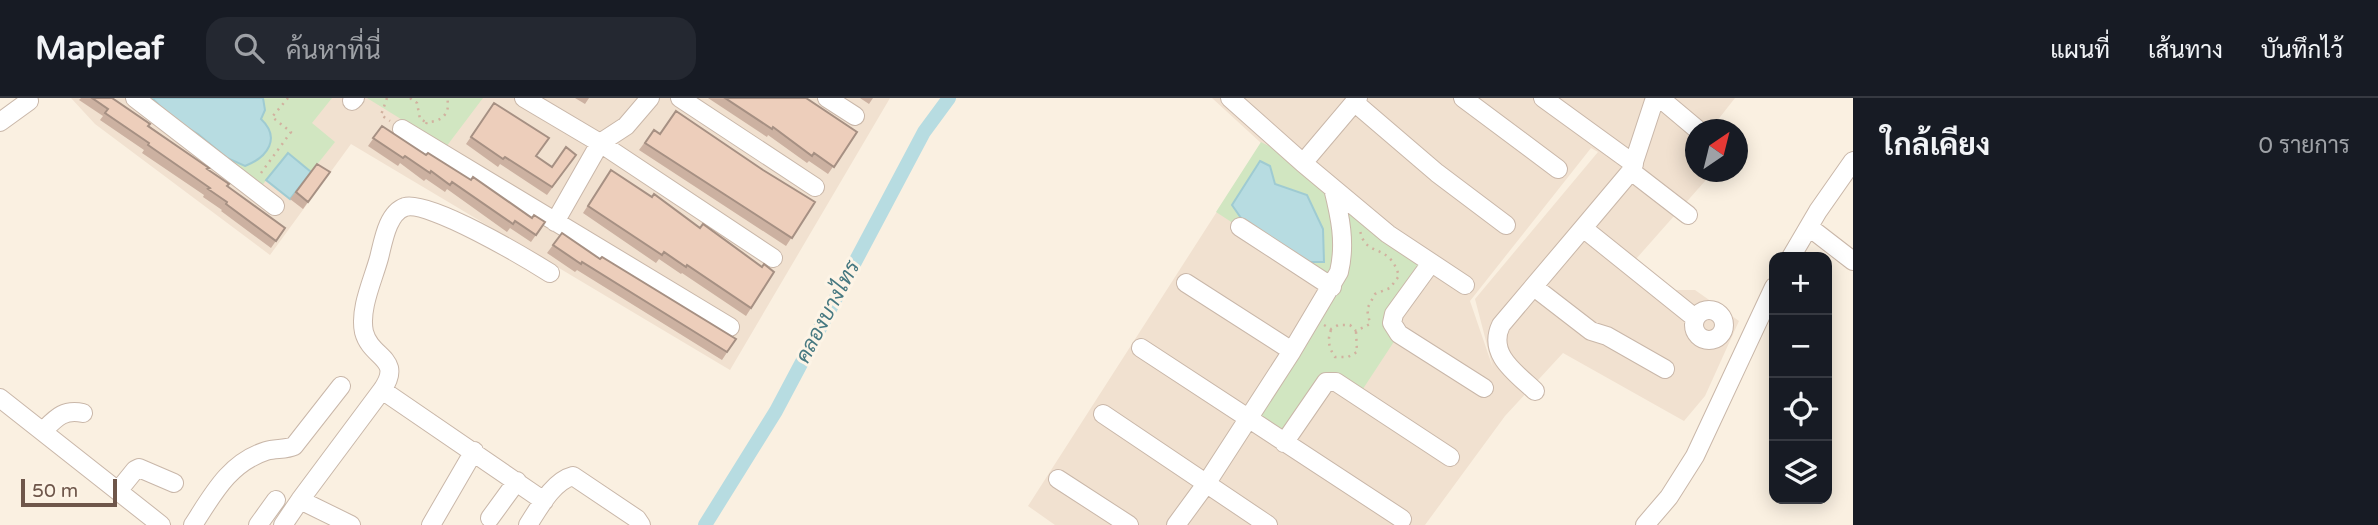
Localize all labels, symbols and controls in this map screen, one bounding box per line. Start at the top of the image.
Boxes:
search box [206,17,696,80]
text: Mapleaf [35,29,164,68]
icon: search [230,29,268,67]
text: ค้นหาที่นี่ [286,35,381,66]
text: แผนที่ [2050,36,2110,65]
text: เส้นทาง [2148,36,2223,65]
text: บันทึกไว้ [2261,36,2343,65]
north arrow [1685,119,1748,182]
text: ใกล้เคียง [1881,127,1990,164]
text: 0 รายการ [2259,132,2350,160]
map controls [1769,252,1832,504]
button: + [1769,252,1832,315]
water label: คลองบางไทร [790,255,866,367]
button: − [1769,315,1832,378]
button: locate [1769,378,1832,441]
button: layers [1769,441,1832,504]
scale bar [21,476,117,508]
text: 50 m [32,480,78,502]

